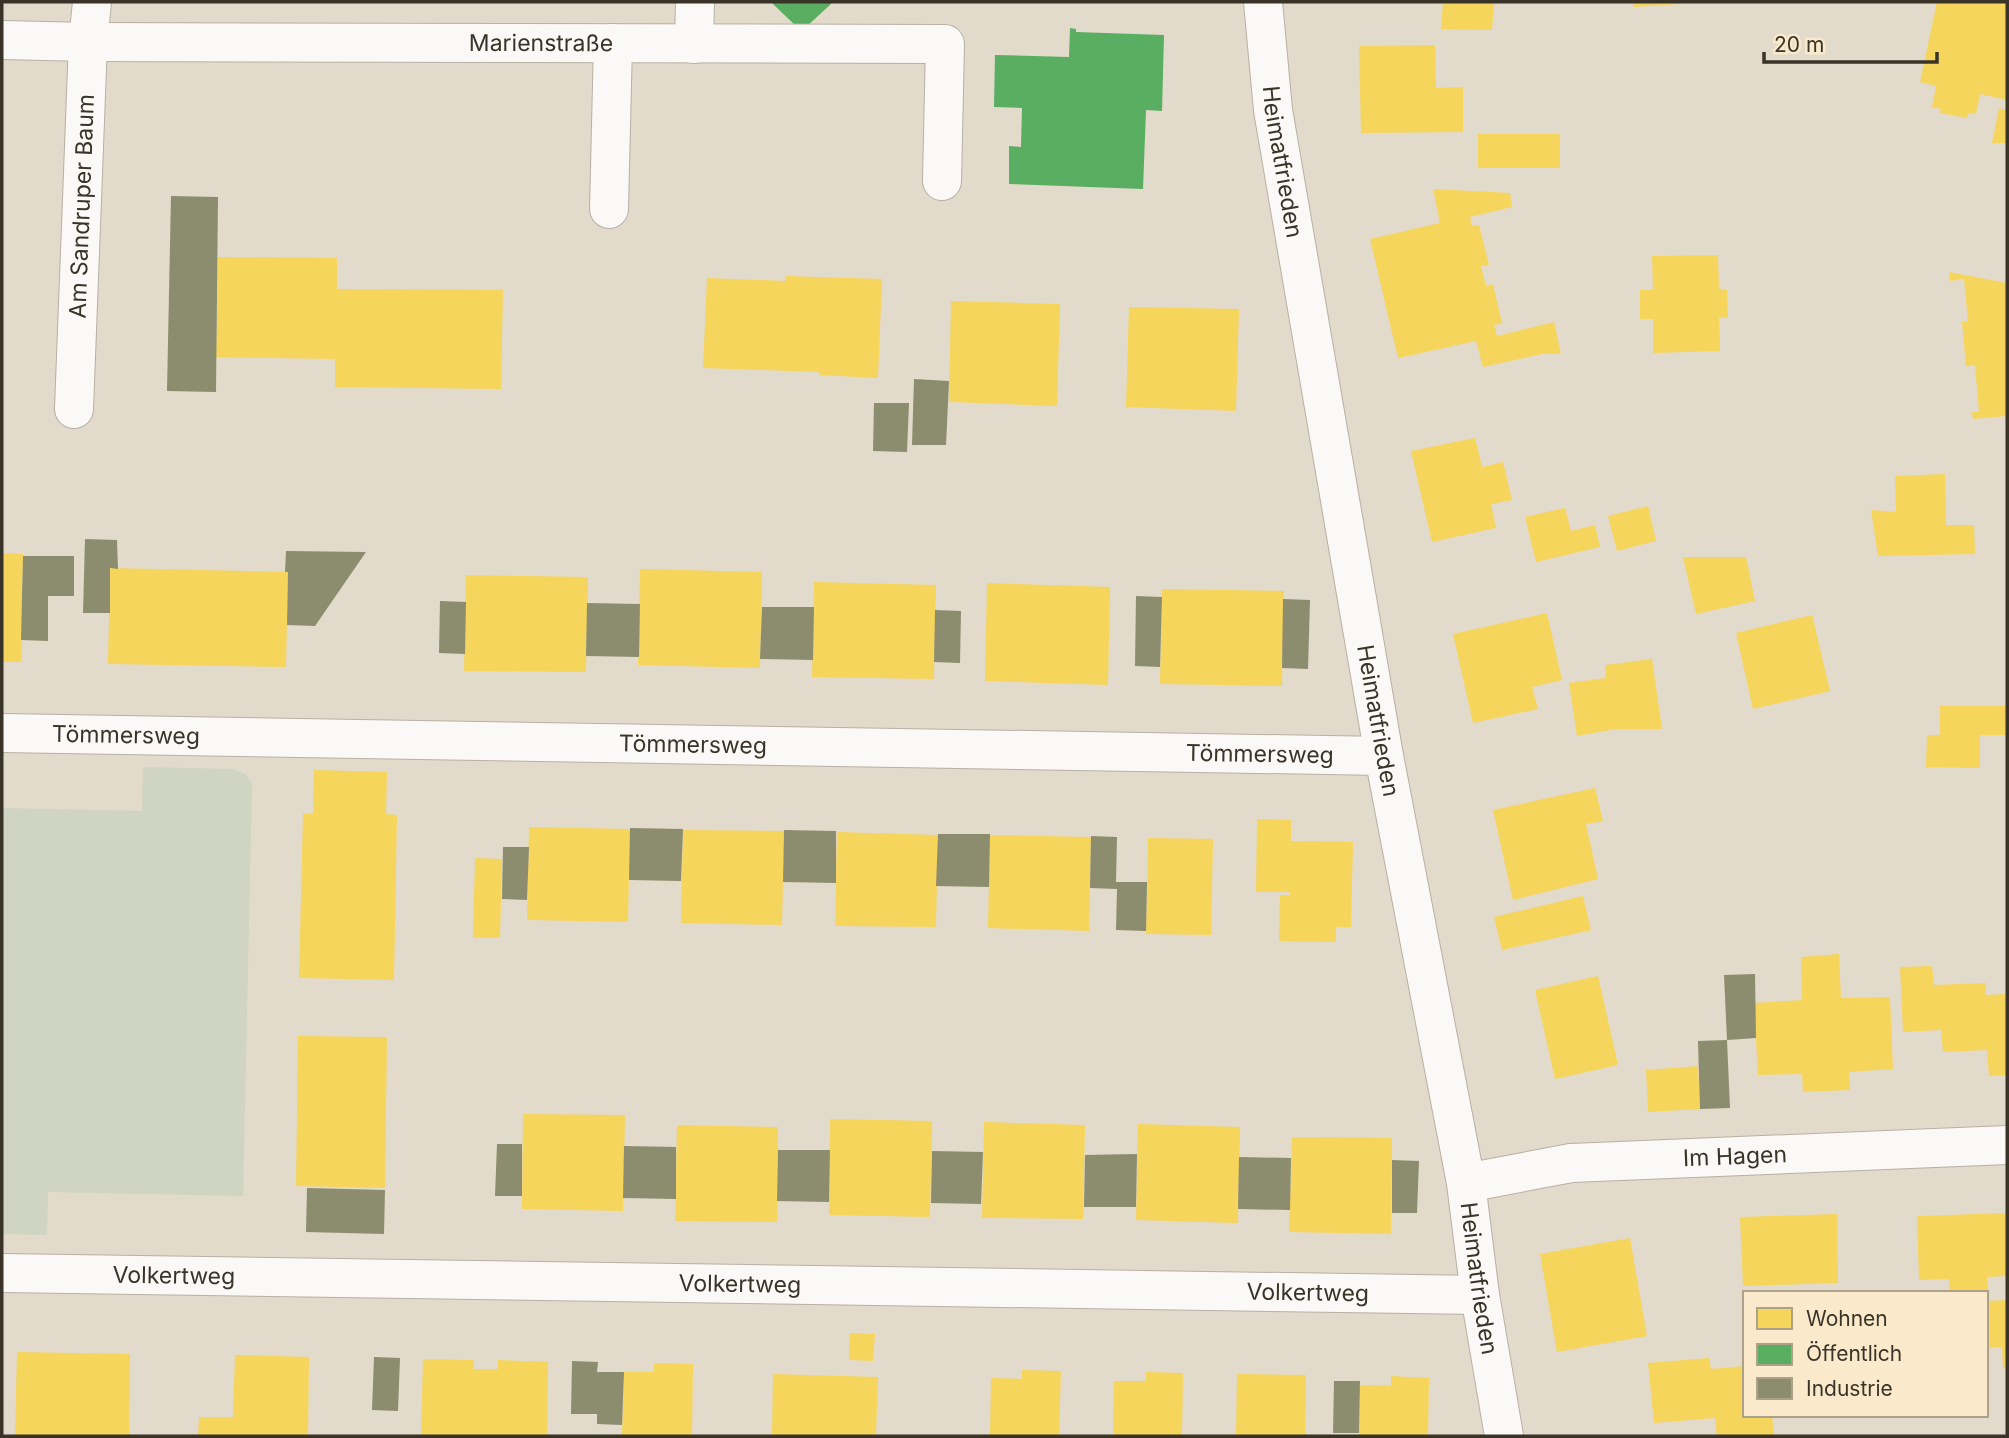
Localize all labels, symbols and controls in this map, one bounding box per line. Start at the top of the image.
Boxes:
scale bar [1764,21,1937,65]
street label: Marienstraße [469,29,613,57]
text: 20 m [1774,32,1824,57]
street label: Heimatfrieden [1257,84,1309,240]
street label: Am Sandruper Baum [63,93,100,319]
street label: Heimatfrieden [1351,642,1405,799]
street label: Tömmersweg [52,720,200,750]
street label: Tömmersweg [619,729,767,760]
street label: Tömmersweg [1186,739,1334,769]
street label: Im Hagen [1682,1140,1787,1172]
street label: Heimatfrieden [1455,1200,1504,1357]
street label: Volkertweg [113,1261,235,1290]
street label: Volkertweg [678,1269,801,1299]
street label: Volkertweg [1246,1278,1369,1307]
legend [1743,1291,1988,1417]
text: Wohnen [1806,1306,1888,1331]
text: Öffentlich [1806,1341,1902,1366]
text: Industrie [1806,1376,1893,1401]

